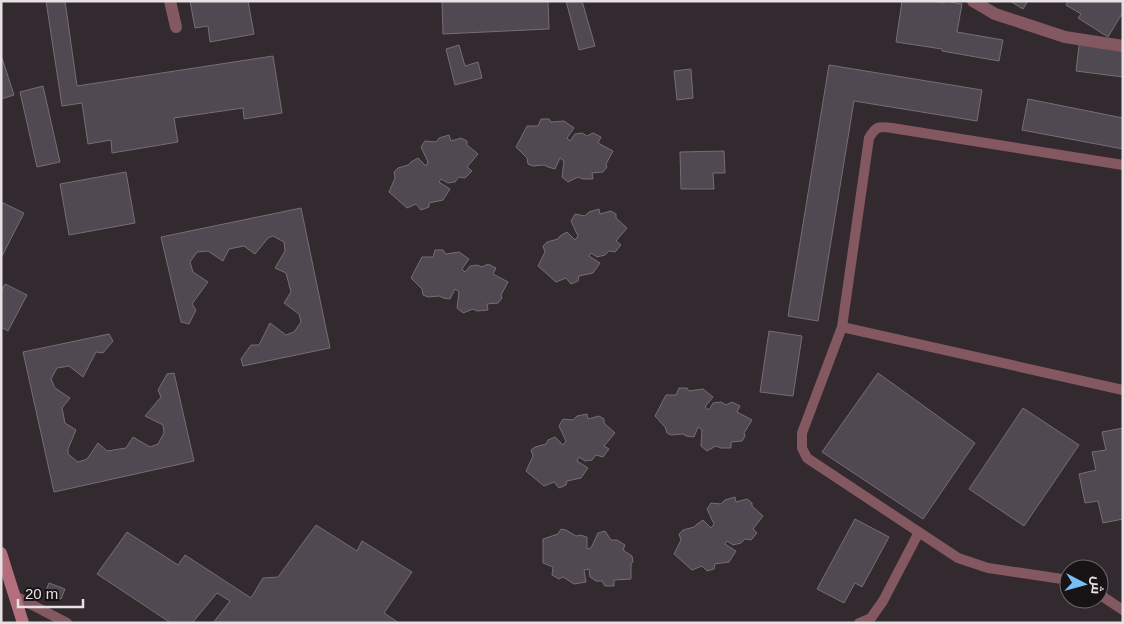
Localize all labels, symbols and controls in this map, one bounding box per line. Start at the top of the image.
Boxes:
north arrow [1059,559,1109,609]
text: ش [1087,575,1106,595]
scale bar [18,576,82,608]
text: 20 m [25,585,58,602]

